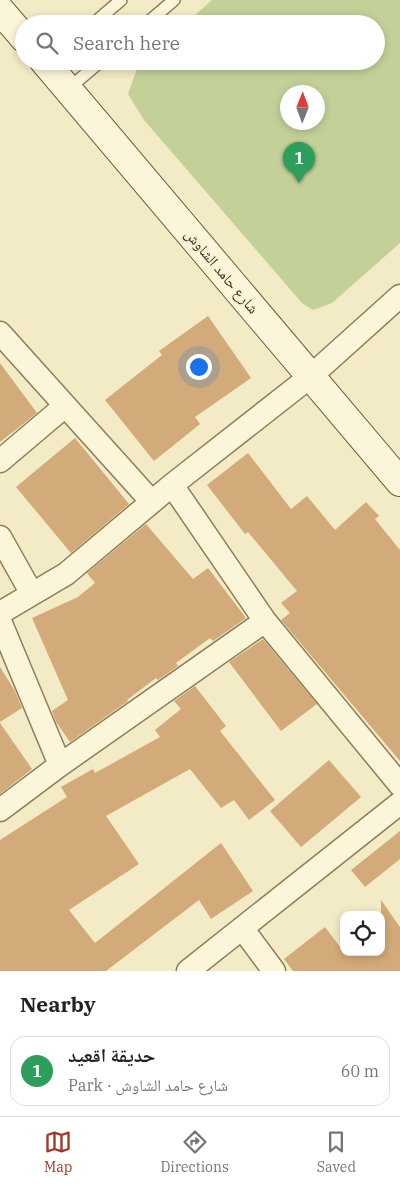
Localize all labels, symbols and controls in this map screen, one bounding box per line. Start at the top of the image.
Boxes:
search box [15,15,385,70]
icon: search [33,29,61,57]
text: Search here [73,31,180,55]
north arrow [280,85,325,130]
pin: 1 [283,142,315,183]
street label: شارع حامد الشاوش [180,224,263,318]
your location [186,354,212,380]
map controls [340,911,385,956]
button: locate [340,911,385,956]
text: Nearby [20,990,96,1018]
text: حديقة اقعيد [68,1043,155,1067]
text: 1 [32,1061,42,1081]
text: 60 m [341,1061,379,1081]
text: Park · شارع حامد الشاوش [68,1075,228,1095]
tab: Map [44,1128,72,1176]
tab: Directions [160,1128,229,1176]
tab: Saved [317,1128,356,1176]

